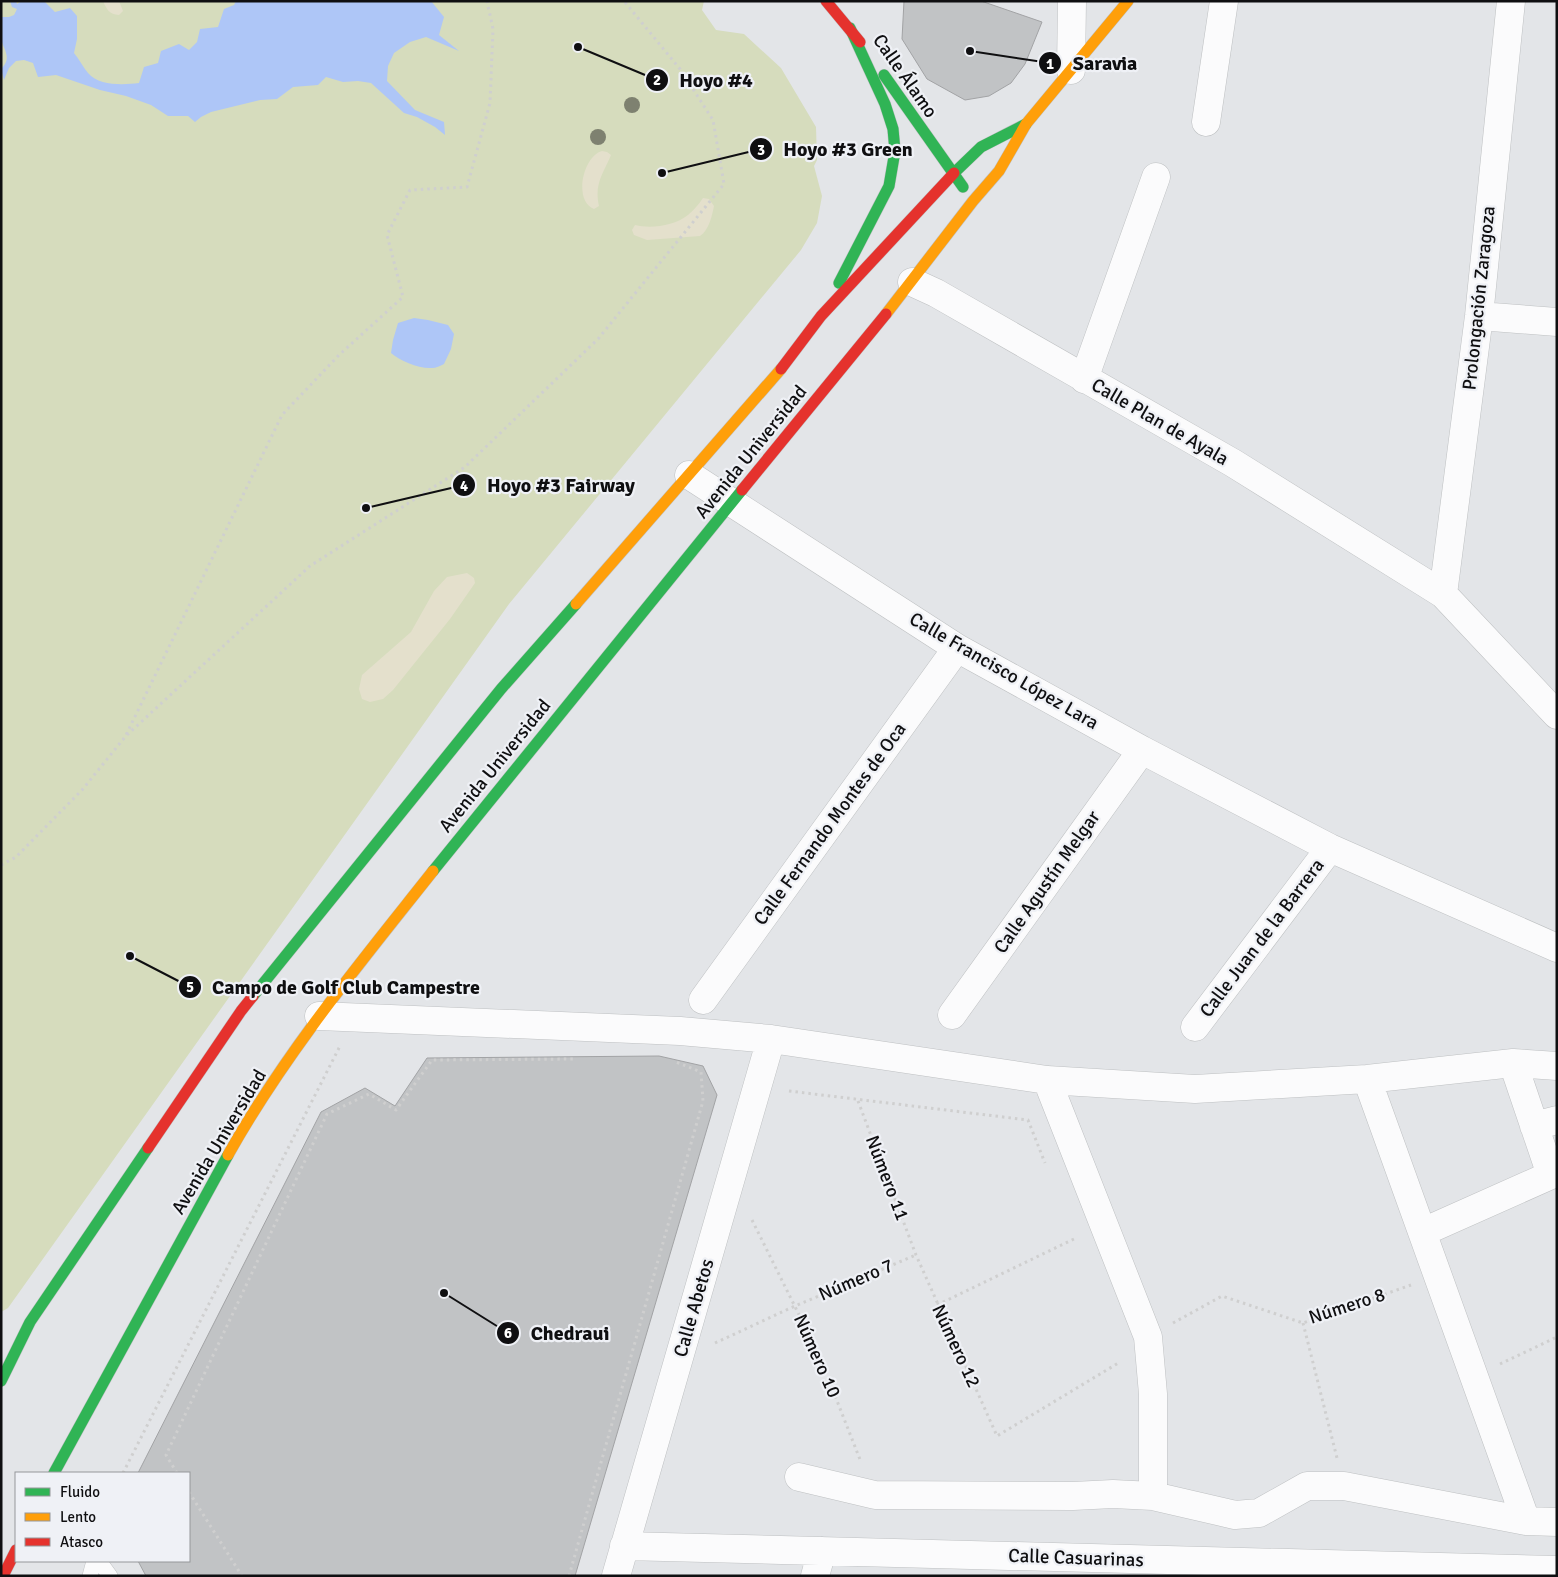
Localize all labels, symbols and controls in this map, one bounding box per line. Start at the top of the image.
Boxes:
street label: Calle Álamo [867,29,943,123]
callout: Saravia [1038,46,1147,81]
text: Saravia [1073,51,1137,76]
text: 1 [1046,55,1054,73]
callout: Hoyo #4 [644,62,763,97]
text: Hoyo #4 [679,68,753,93]
text: 2 [653,71,661,89]
callout: Hoyo #3 Green [748,132,923,167]
text: Hoyo #3 Green [783,137,913,162]
text: 3 [757,141,765,159]
street label: Prolongación Zaragoza [1457,205,1501,391]
street label: Calle Plan de Ayala [1087,373,1233,471]
street label: Avenida Universidad [690,380,812,524]
callout: Hoyo #3 Fairway [452,468,644,503]
text: Hoyo #3 Fairway [487,473,635,498]
text: 4 [460,477,468,495]
street label: Calle Francisco López Lara [905,607,1103,735]
street label: Avenida Universidad [434,694,556,838]
street label: Calle Fernando Montes de Oca [748,718,912,930]
street label: Calle Agustín Melgar [989,806,1105,958]
street label: Calle Juan de la Barrera [1195,854,1329,1022]
callout: Campo de Golf Club Campestre [177,970,490,1005]
text: Campo de Golf Club Campestre [212,975,480,1000]
text: 5 [186,978,194,996]
street label: Avenida Universidad [166,1065,272,1219]
street label: Número 11 [860,1132,914,1224]
street label: Número 7 [815,1254,897,1306]
street label: Calle Abetos [669,1256,719,1360]
street label: Número 8 [1306,1282,1388,1330]
street label: Número 12 [926,1301,986,1391]
street label: Número 10 [788,1310,846,1402]
callout: Chedraui [496,1316,619,1351]
text: Chedraui [531,1321,609,1346]
text: 6 [504,1324,512,1342]
legend [15,1472,190,1562]
text: Fluido [60,1483,100,1501]
text: Lento [60,1508,96,1526]
text: Atasco [60,1533,103,1551]
street label: Calle Casuarinas [1008,1544,1144,1572]

